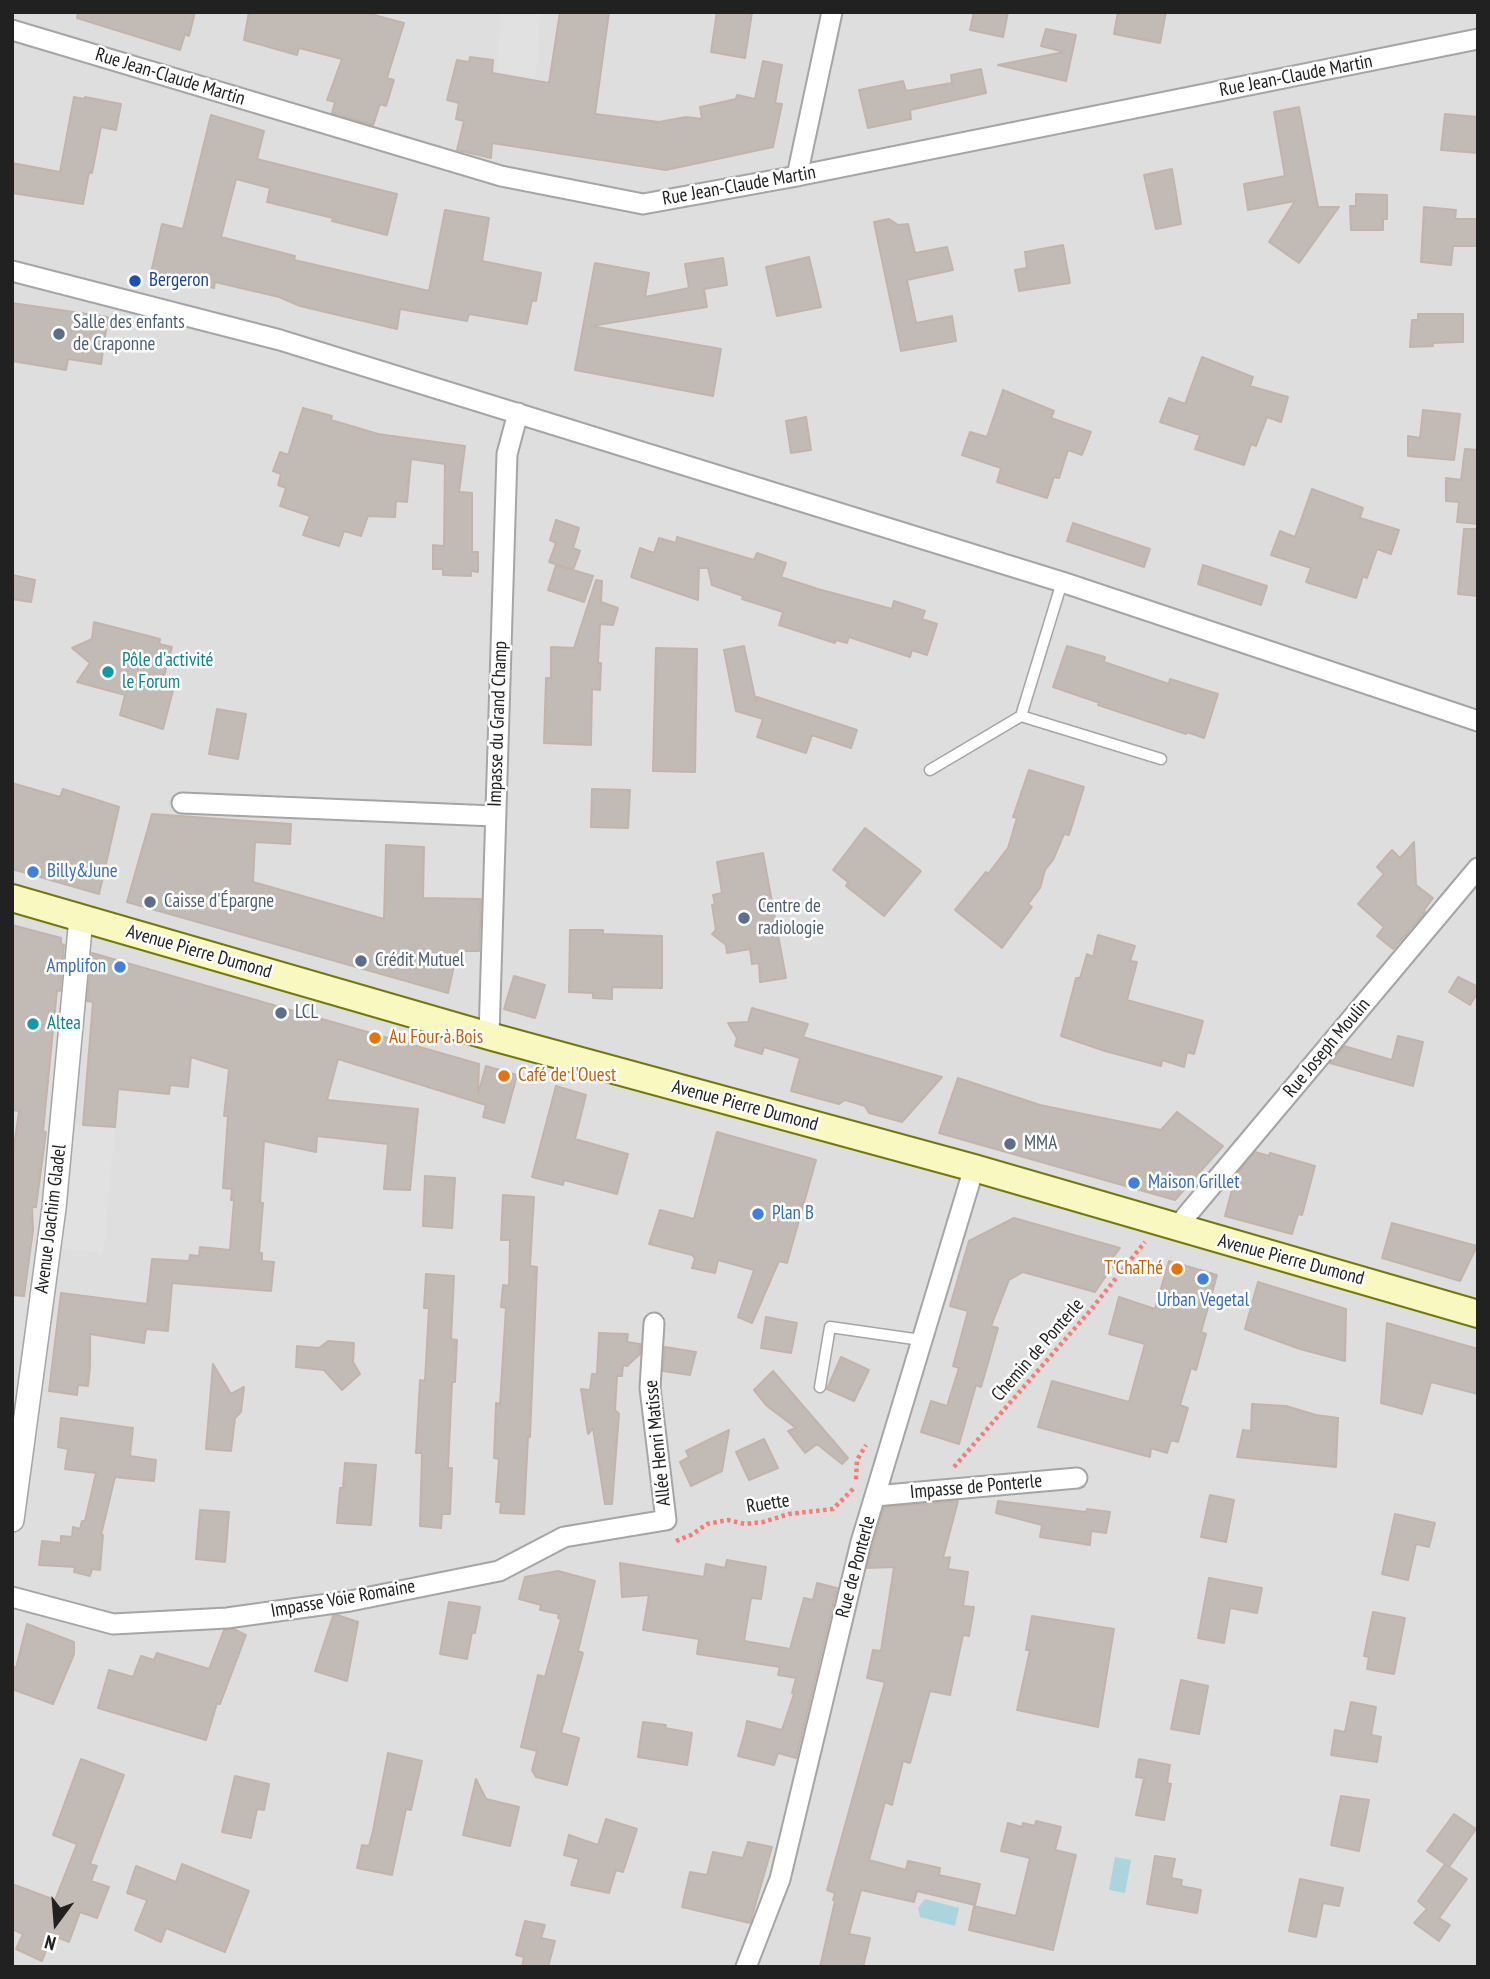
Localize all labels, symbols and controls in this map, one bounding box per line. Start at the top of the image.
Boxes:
street label: Rue Jean-Claude Martin [92,43,248,111]
street label: Rue Jean-Claude Martin [1218,50,1374,102]
street label: Rue Jean-Claude Martin [661,161,817,211]
place label: Bergeron [149,270,209,292]
marker: Bergeron [127,273,143,289]
place label: Salle des enfants de Craponne [73,312,185,356]
marker: Salle des enfants de Craponne [51,326,67,342]
street label: Impasse du Grand Champ [484,641,512,807]
place label: Pôle d'activité le Forum [122,650,213,694]
marker: Pôle d'activité le Forum [100,664,116,680]
place label: Billy&June [47,861,118,883]
marker: Billy&June [25,864,41,880]
place label: Caisse d'Épargne [164,891,274,913]
marker: Caisse d'Épargne [142,894,158,910]
place label: Centre de radiologie [758,896,824,940]
marker: Centre de radiologie [736,910,752,926]
street label: Avenue Pierre Dumond [124,920,274,984]
place label: Crédit Mutuel [375,950,464,972]
marker: Crédit Mutuel [353,953,369,969]
place label: Amplifon [47,956,106,978]
marker: Amplifon [112,959,128,975]
street label: Rue Joseph Moulin [1279,994,1375,1102]
place label: LCL [295,1002,318,1024]
marker: LCL [273,1005,289,1021]
place label: Altea [47,1013,81,1035]
marker: Altea [25,1016,41,1032]
place label: Au Four à Bois [389,1027,483,1049]
marker: Au Four à Bois [367,1030,383,1046]
place label: Café de l'Ouest [518,1065,616,1087]
marker: Café de l'Ouest [496,1068,512,1084]
street label: Avenue Pierre Dumond [669,1076,821,1136]
place label: MMA [1024,1133,1057,1155]
marker: MMA [1002,1136,1018,1152]
street label: Avenue Joachim Gladel [31,1143,71,1295]
place label: Maison Grillet [1148,1172,1239,1194]
marker: Maison Grillet [1126,1175,1142,1191]
place label: Plan B [772,1203,814,1225]
marker: Plan B [750,1206,766,1222]
street label: Avenue Pierre Dumond [1215,1230,1367,1290]
place label: T'ChaThé [1104,1258,1163,1280]
marker: T'ChaThé [1169,1261,1185,1277]
marker: Urban Vegetal [1195,1271,1211,1287]
place label: Urban Vegetal [1157,1290,1249,1312]
street label: Chemin de Ponterle [987,1294,1089,1406]
street label: Allée Henri Matisse [640,1379,676,1507]
street label: Impasse de Ponterle [909,1470,1043,1504]
street label: Ruette [745,1489,791,1519]
street label: Rue de Ponterle [831,1514,881,1620]
street label: Impasse Voie Romaine [269,1575,417,1623]
north arrow [21,1888,91,1958]
text: N [42,1930,58,1956]

